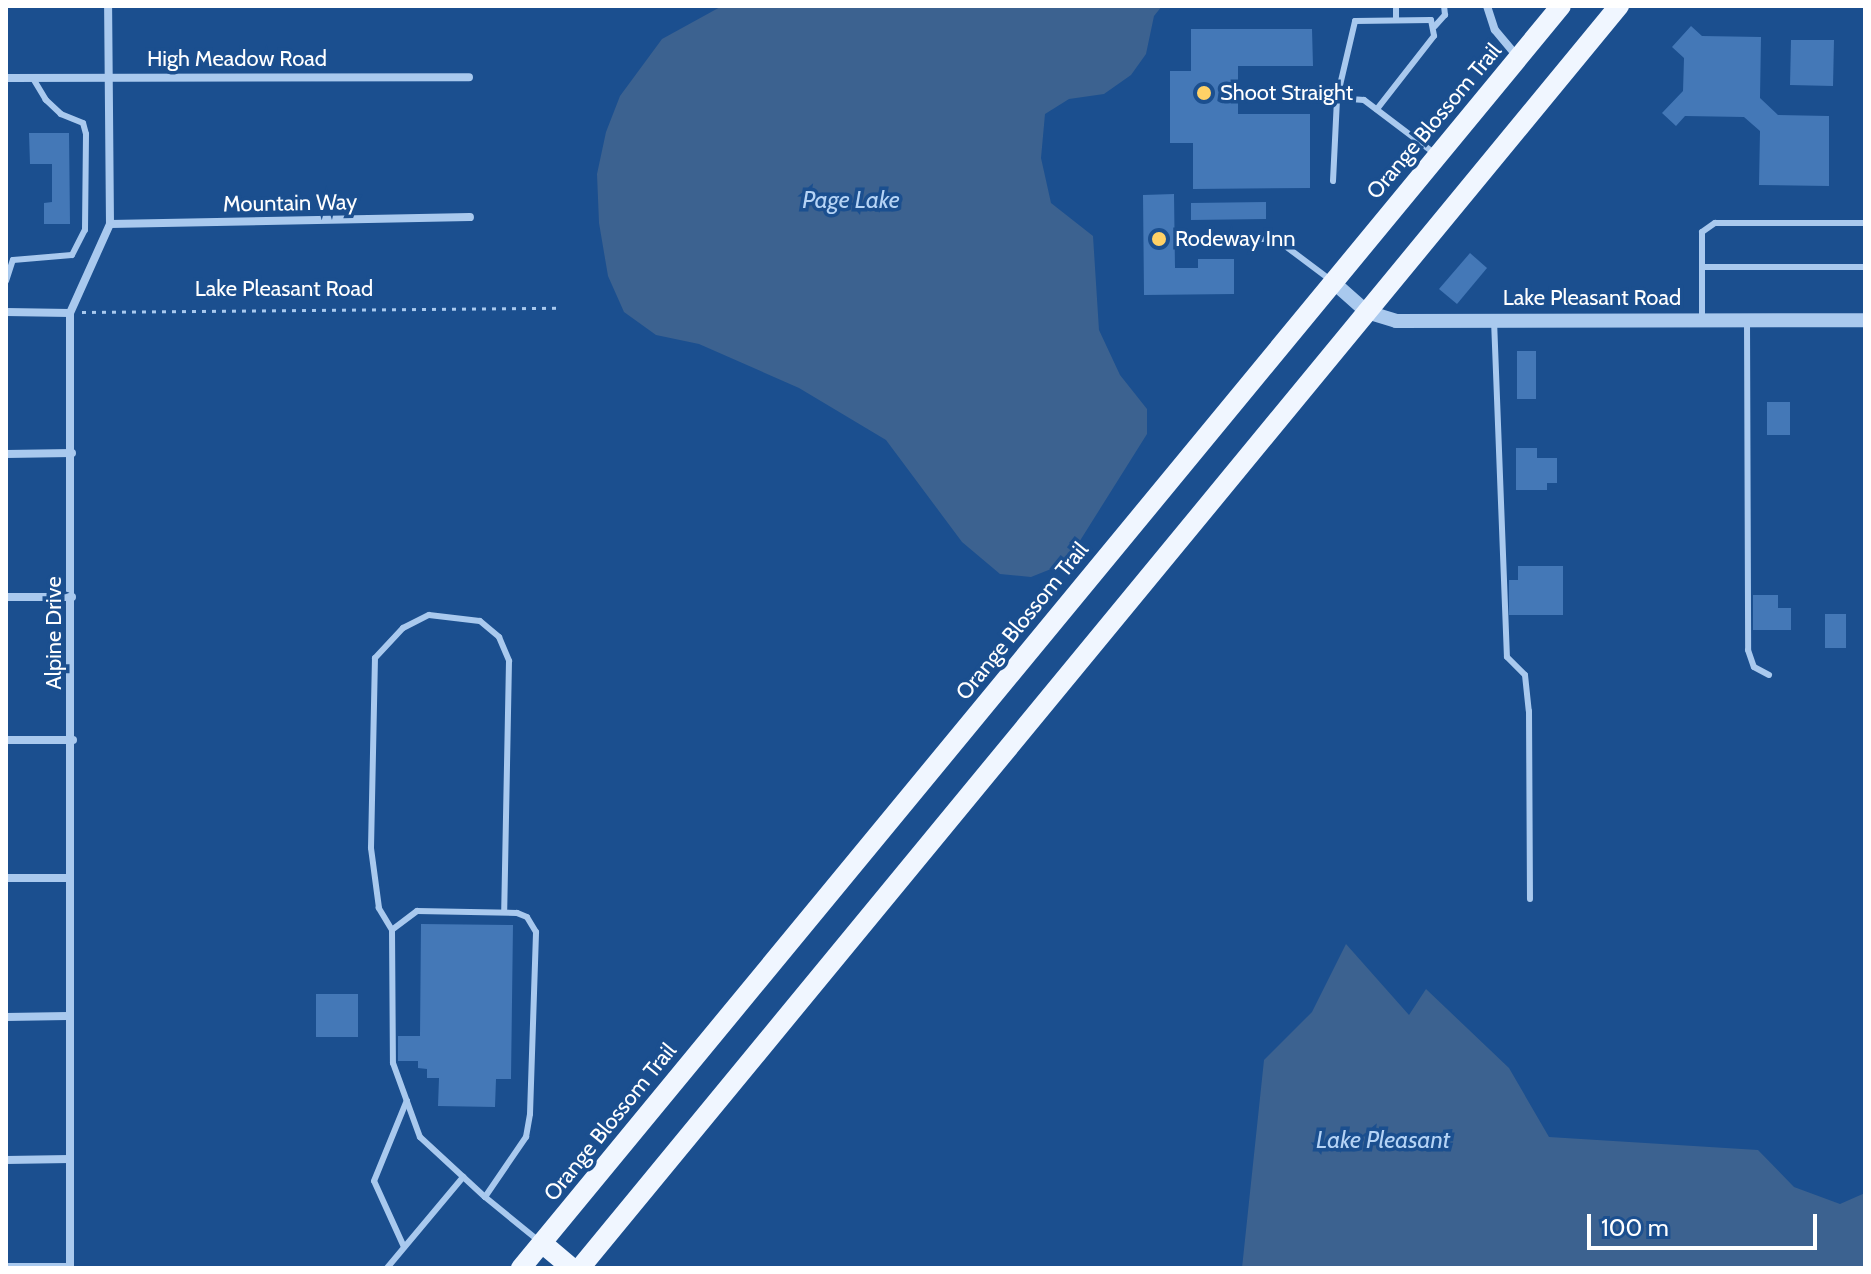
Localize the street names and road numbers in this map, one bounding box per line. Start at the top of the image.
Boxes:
street label: Orange Blossom Trail [1361,38,1507,204]
street label: High Meadow Road [147,46,327,72]
street label: Mountain Way [223,189,357,217]
street label: Lake Pleasant Road [195,276,373,302]
street label: Lake Pleasant Road [1503,285,1681,311]
street label: Orange Blossom Trail [950,537,1094,705]
street label: Alpine Drive [41,576,67,690]
street label: Orange Blossom Trail [538,1038,682,1206]

